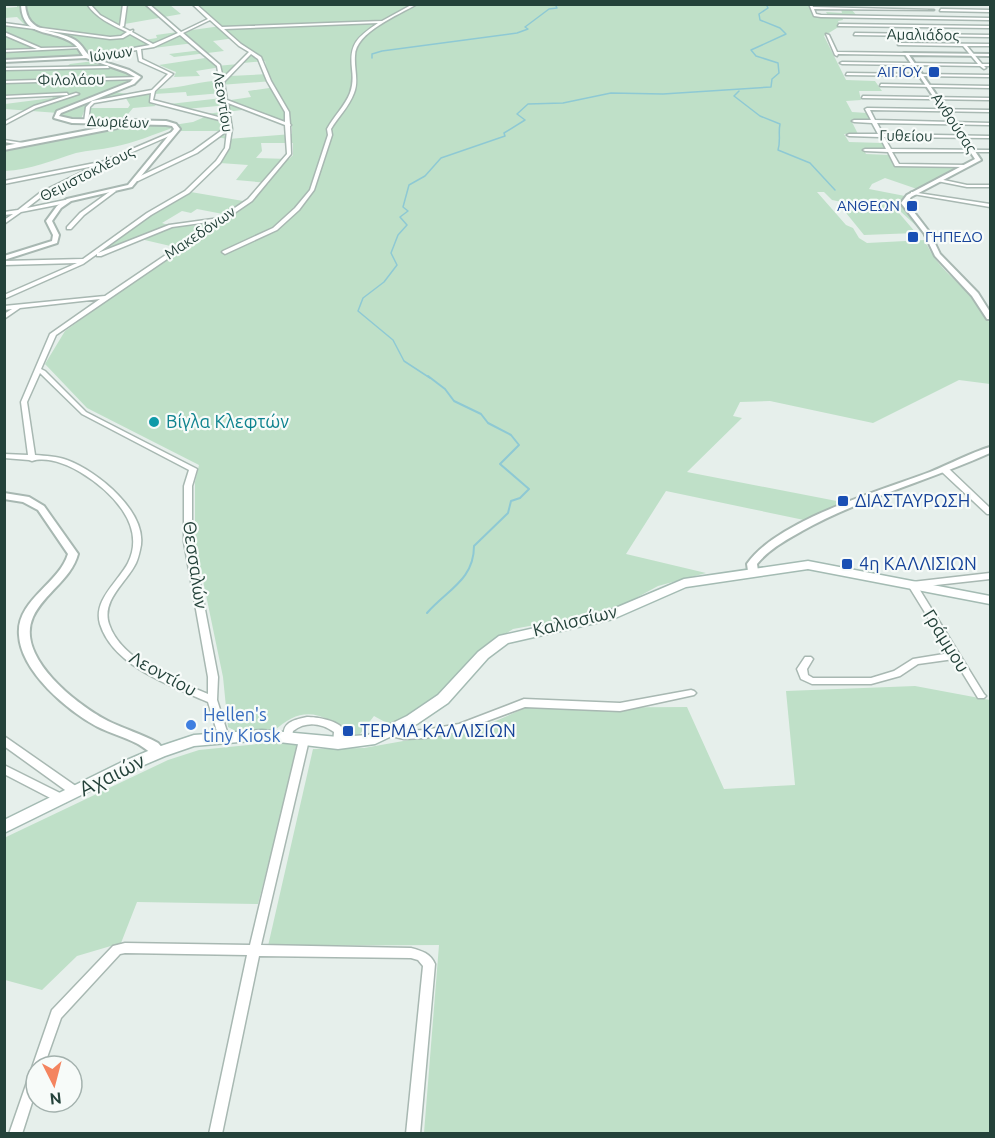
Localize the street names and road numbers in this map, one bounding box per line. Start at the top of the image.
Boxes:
street label: Αμαλιάδος [887,25,959,44]
street label: Ιώνων [88,42,134,65]
street label: Φιλολάου [37,70,105,89]
street label: Λεοντίου [210,70,237,133]
street label: Ανθούσας [928,90,981,156]
street label: Δωριέων [87,112,149,131]
street label: Γυθείου [879,127,933,144]
street label: Θεμιστοκλέους [37,142,137,205]
street label: Μακεδόνων [161,203,238,262]
street label: Θεσσαλών [180,520,212,610]
street label: Καλισσίων [531,601,619,639]
street label: Γράμμου [920,605,974,675]
street label: Λεοντίου [127,647,200,700]
street label: Αχαιών [75,748,148,800]

